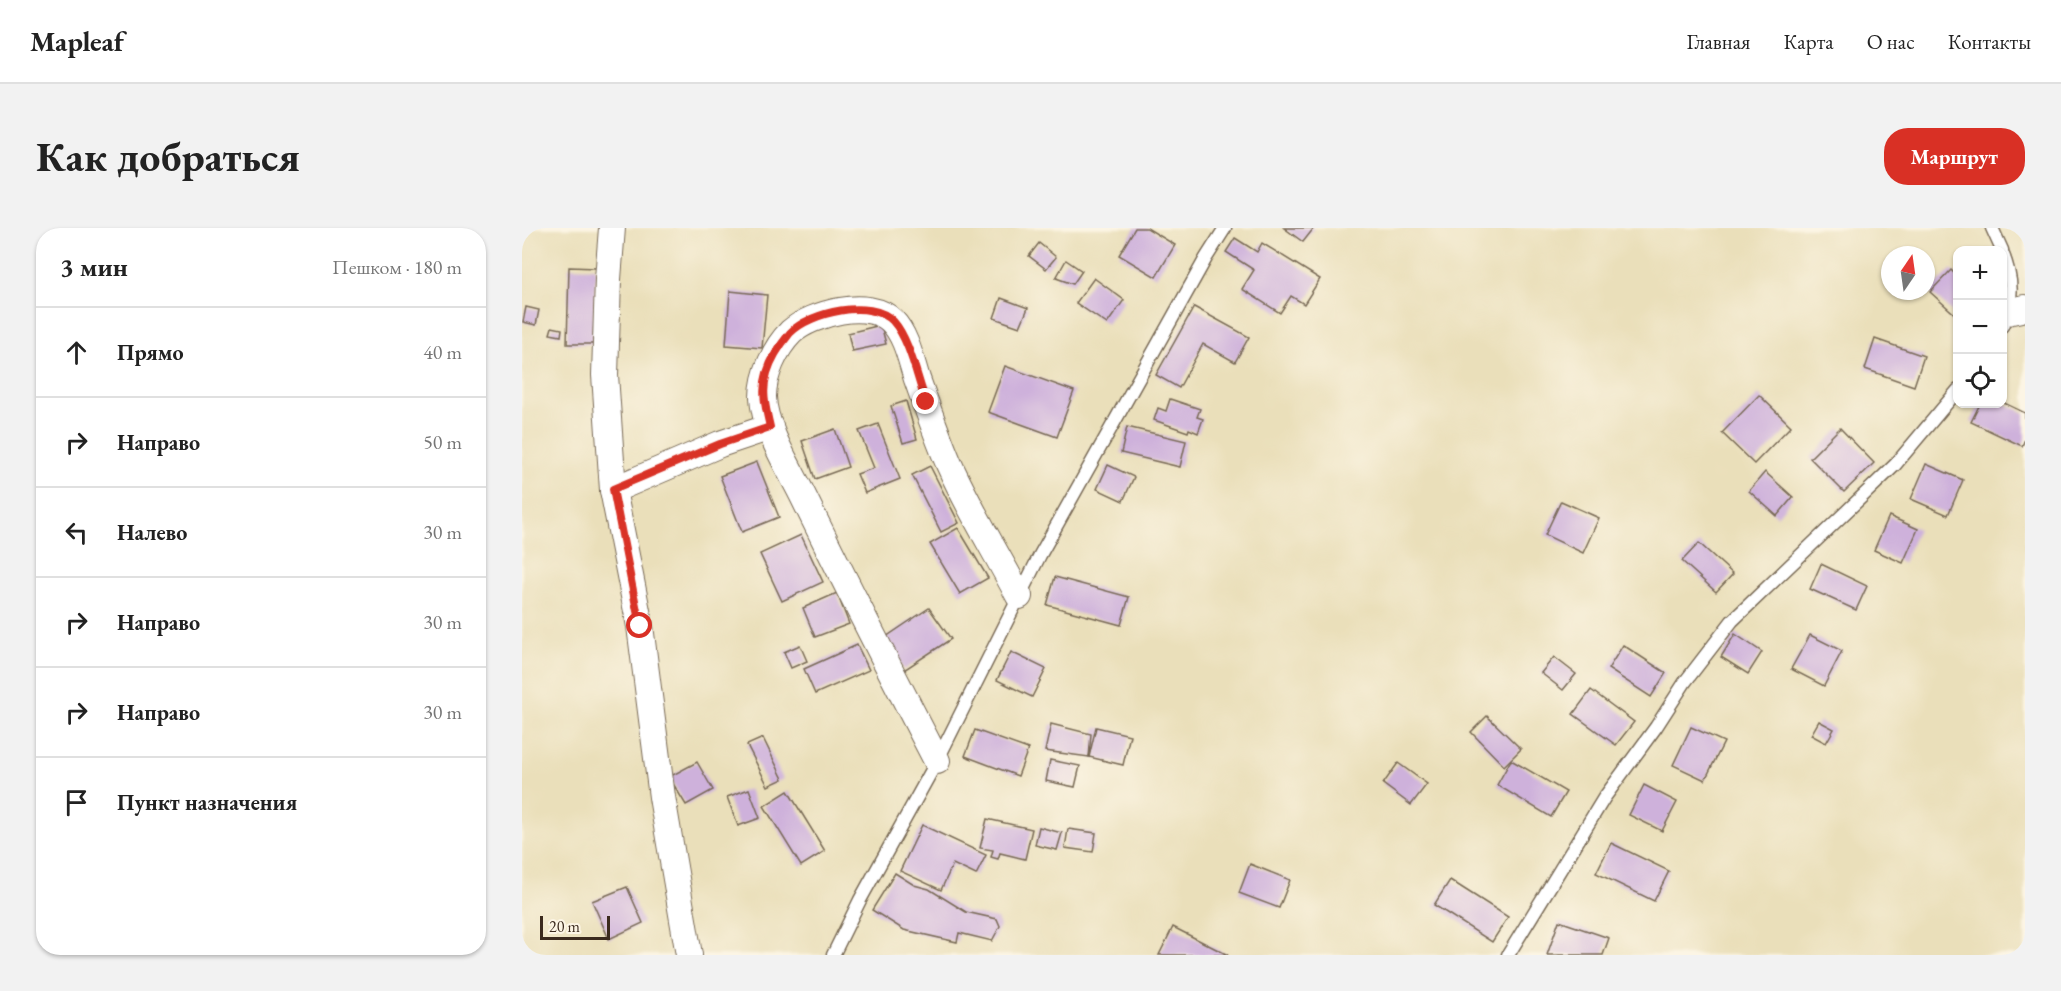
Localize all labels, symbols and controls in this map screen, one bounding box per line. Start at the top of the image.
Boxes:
text: Mapleaf [30,23,124,59]
text: Главная [1686,28,1750,55]
text: Карта [1783,28,1834,55]
text: О нас [1867,28,1915,55]
text: Контакты [1948,28,2031,55]
button: Маршрут [1884,128,2025,185]
text: Как добраться [36,129,300,184]
north arrow [1881,246,1935,300]
map controls [1953,246,2007,408]
button: + [1953,246,2007,300]
text: 3 мин [60,250,128,284]
text: Пешком · 180 m [332,254,462,280]
button: − [1953,300,2007,354]
icon: ahead [60,336,93,369]
text: Прямо [117,338,184,367]
text: 40 m [423,339,462,365]
button: locate [1953,354,2007,408]
route end [912,388,938,414]
icon: right [60,426,93,459]
text: Направо [117,428,200,457]
text: 50 m [423,429,462,455]
icon: left [60,516,93,549]
text: Налево [117,518,187,547]
text: 30 m [423,519,462,545]
icon: right [60,606,93,639]
text: Направо [117,608,200,637]
text: 30 m [423,609,462,635]
route start [626,612,652,638]
icon: right [60,696,93,729]
text: Направо [117,698,200,727]
text: 30 m [423,699,462,725]
icon: arrive [60,786,93,819]
text: Пункт назначения [117,788,297,817]
scale bar [540,913,610,940]
text: 20 m [549,916,580,937]

